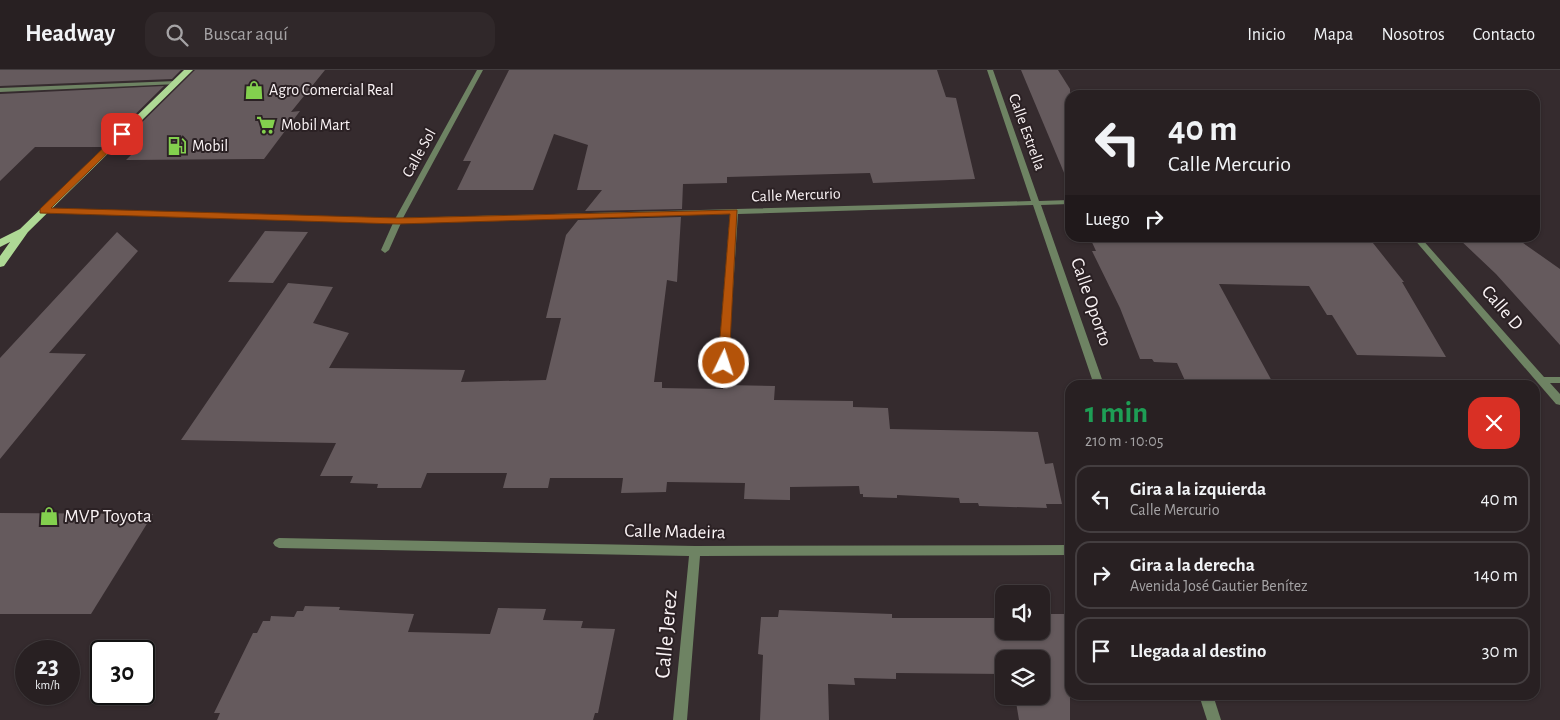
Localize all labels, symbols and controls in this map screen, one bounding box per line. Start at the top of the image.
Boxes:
search box [145,12,495,57]
icon: search [163,21,191,49]
text: Headway [25,22,115,46]
text: Buscar aquí [203,25,288,44]
text: Inicio [1247,26,1286,44]
text: Mapa [1314,26,1353,44]
text: Nosotros [1381,26,1445,44]
text: Contacto [1473,26,1535,44]
shop icon: Agro Comercial Real [243,79,265,101]
place label: Agro Comercial Real [269,82,394,98]
street label: Calle Estrella [1006,92,1048,172]
icon: left [1085,110,1150,175]
text: 40 m [1168,112,1237,147]
pin [101,113,143,155]
supermarket icon: Mobil Mart [255,114,277,136]
place label: Mobil Mart [281,117,350,133]
icon: arrive [108,120,136,148]
street label: Calle Sol [399,126,439,180]
fuel station icon: Mobil [166,135,188,157]
place label: Mobil [192,138,228,154]
text: Calle Mercurio [1168,153,1291,175]
street label: Calle Mercurio [751,185,841,205]
icon: right [1140,205,1168,233]
text: Luego [1085,210,1130,229]
street label: Calle Oporto [1067,255,1115,349]
street label: Calle D [1478,282,1526,334]
position arrow [697,336,749,388]
button: close [1468,397,1520,449]
text: 1 min [1085,398,1148,428]
text: 210 m · 10:05 [1085,433,1163,449]
text: Gira a la izquierda [1130,480,1266,499]
icon: left [1087,485,1115,513]
text: 40 m [1480,490,1518,509]
text: Calle Mercurio [1130,502,1220,518]
shop icon: MVP Toyota [38,505,60,527]
place label: MVP Toyota [64,507,152,526]
street label: Calle Madeira [624,522,726,542]
text: Gira a la derecha [1130,556,1255,575]
icon: right [1087,561,1115,589]
text: 140 m [1474,566,1518,585]
text: Avenida José Gautier Benítez [1130,578,1308,594]
map controls [995,585,1050,705]
button: sound [995,585,1050,640]
street label: Calle Jerez [651,589,681,679]
icon: arrive [1087,637,1115,665]
speed limit sign: 30 [90,640,155,705]
text: Llegada al destino [1130,642,1267,661]
text: 30 m [1482,642,1518,661]
button: layers [995,650,1050,705]
text: 23 [36,654,59,679]
text: km/h [35,679,60,691]

